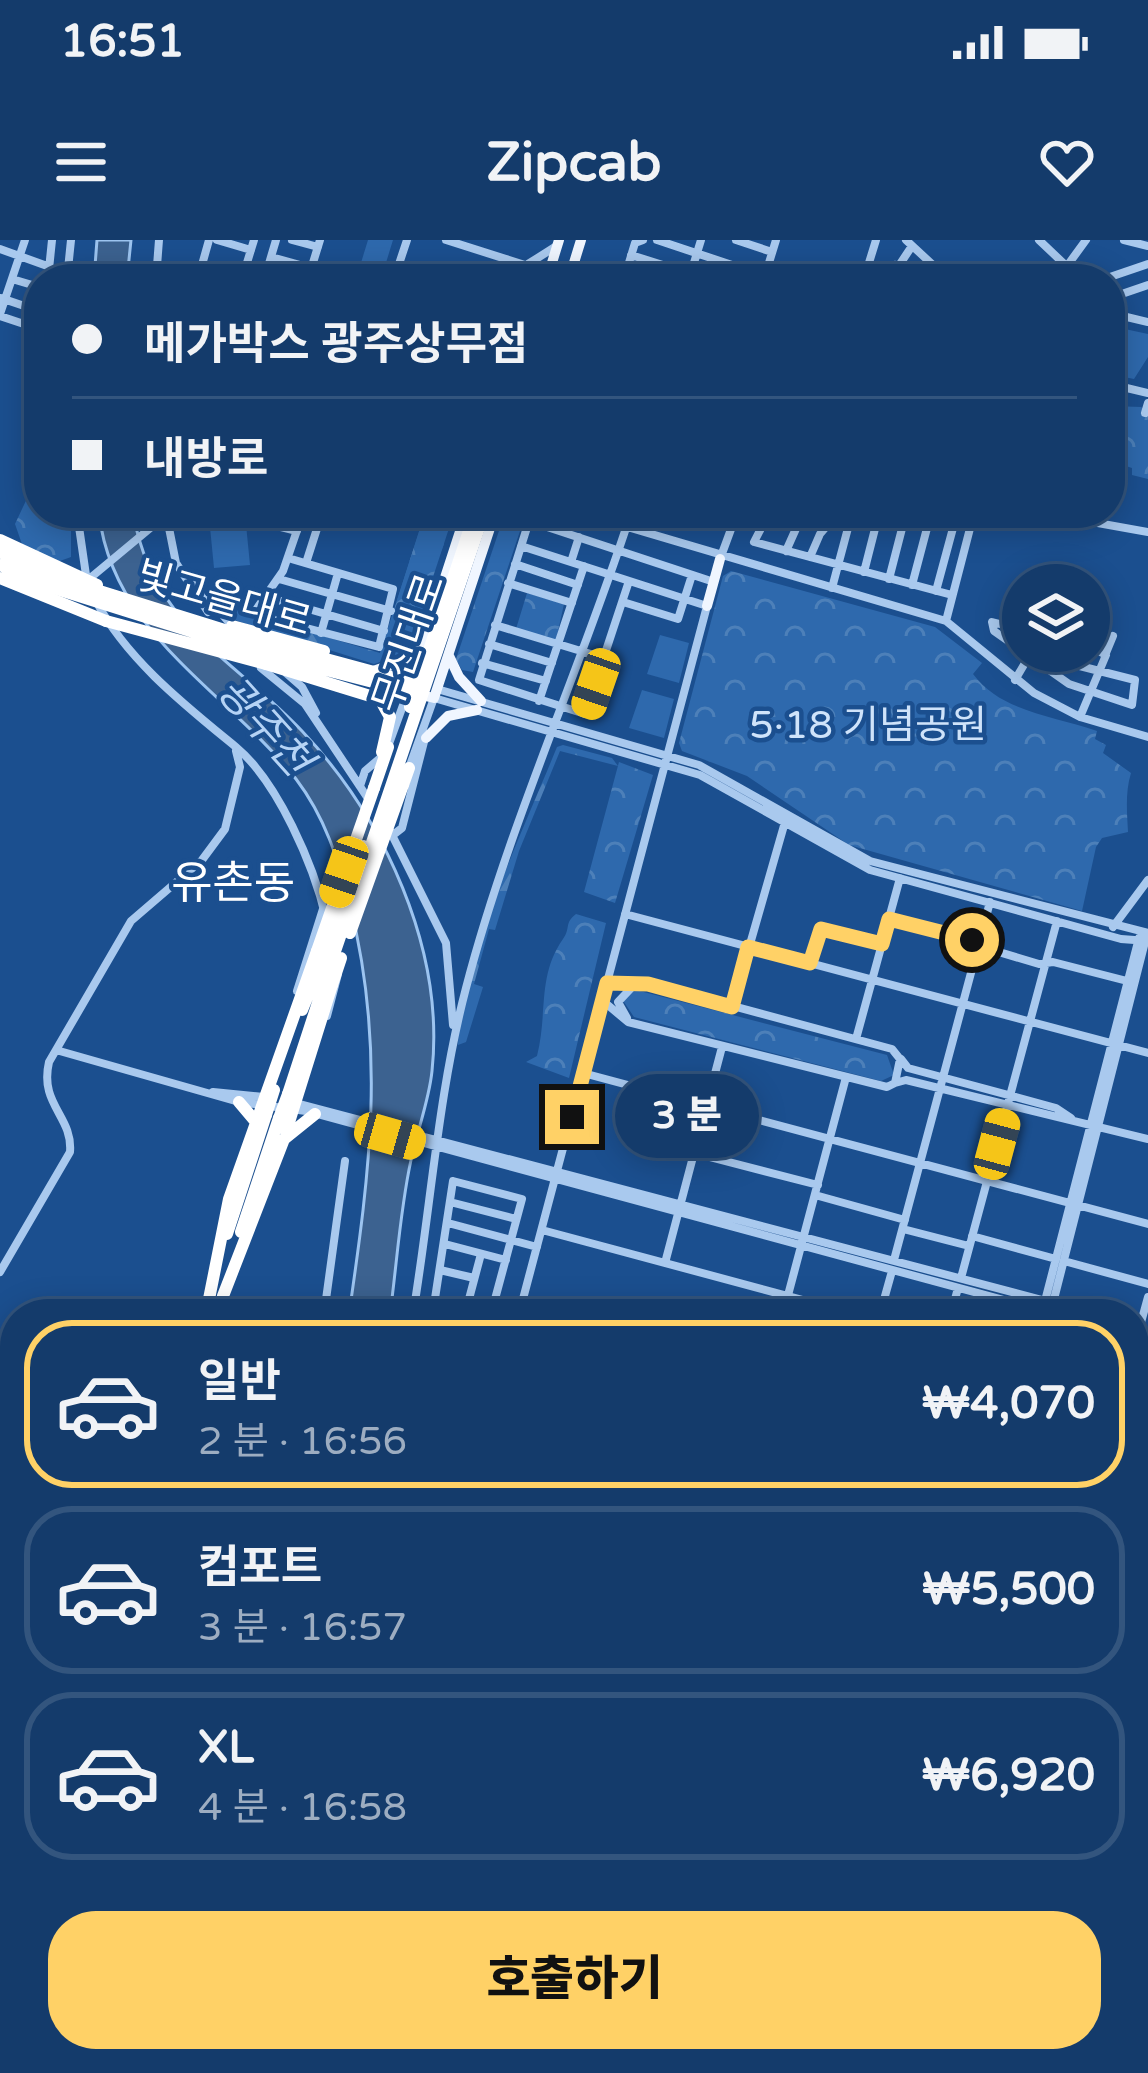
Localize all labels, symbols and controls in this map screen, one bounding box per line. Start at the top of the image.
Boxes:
text: 16:51 [60,15,185,69]
icon: menu [48,129,114,195]
icon: heart [1034,129,1100,195]
text: Zipcab [486,130,662,195]
text: 메가박스 광주상무점 [144,318,528,372]
text: 내방로 [144,433,268,487]
street label: 빛고을대로 [131,552,317,646]
map controls [1002,564,1110,672]
button: layers [1002,564,1110,672]
street label: 무진대로 [363,567,455,719]
car [567,644,625,724]
water label: 광주천 [206,666,325,789]
park label: 5·18 기념공원 [749,702,987,749]
car [315,832,373,912]
district label: 유촌동 [171,857,295,911]
route start [945,913,999,967]
callout: 3 분 [614,1075,758,1159]
route end [545,1090,599,1144]
text: 3 분 [652,1092,722,1139]
car [970,1105,1024,1183]
car [350,1109,430,1163]
icon: car [54,1350,162,1458]
text: 일반 [198,1355,281,1409]
text: ₩4,070 [922,1377,1095,1431]
text: 2 분 · 16:56 [198,1418,407,1465]
icon: car [54,1536,162,1644]
text: 컴포트 [198,1541,322,1595]
text: ₩5,500 [922,1563,1095,1617]
text: 3 분 · 16:57 [198,1604,407,1651]
text: XL [198,1721,254,1775]
icon: car [54,1722,162,1830]
text: ₩6,920 [922,1749,1095,1803]
text: 4 분 · 16:58 [198,1784,407,1831]
button: 호출하기 [48,1911,1101,2049]

